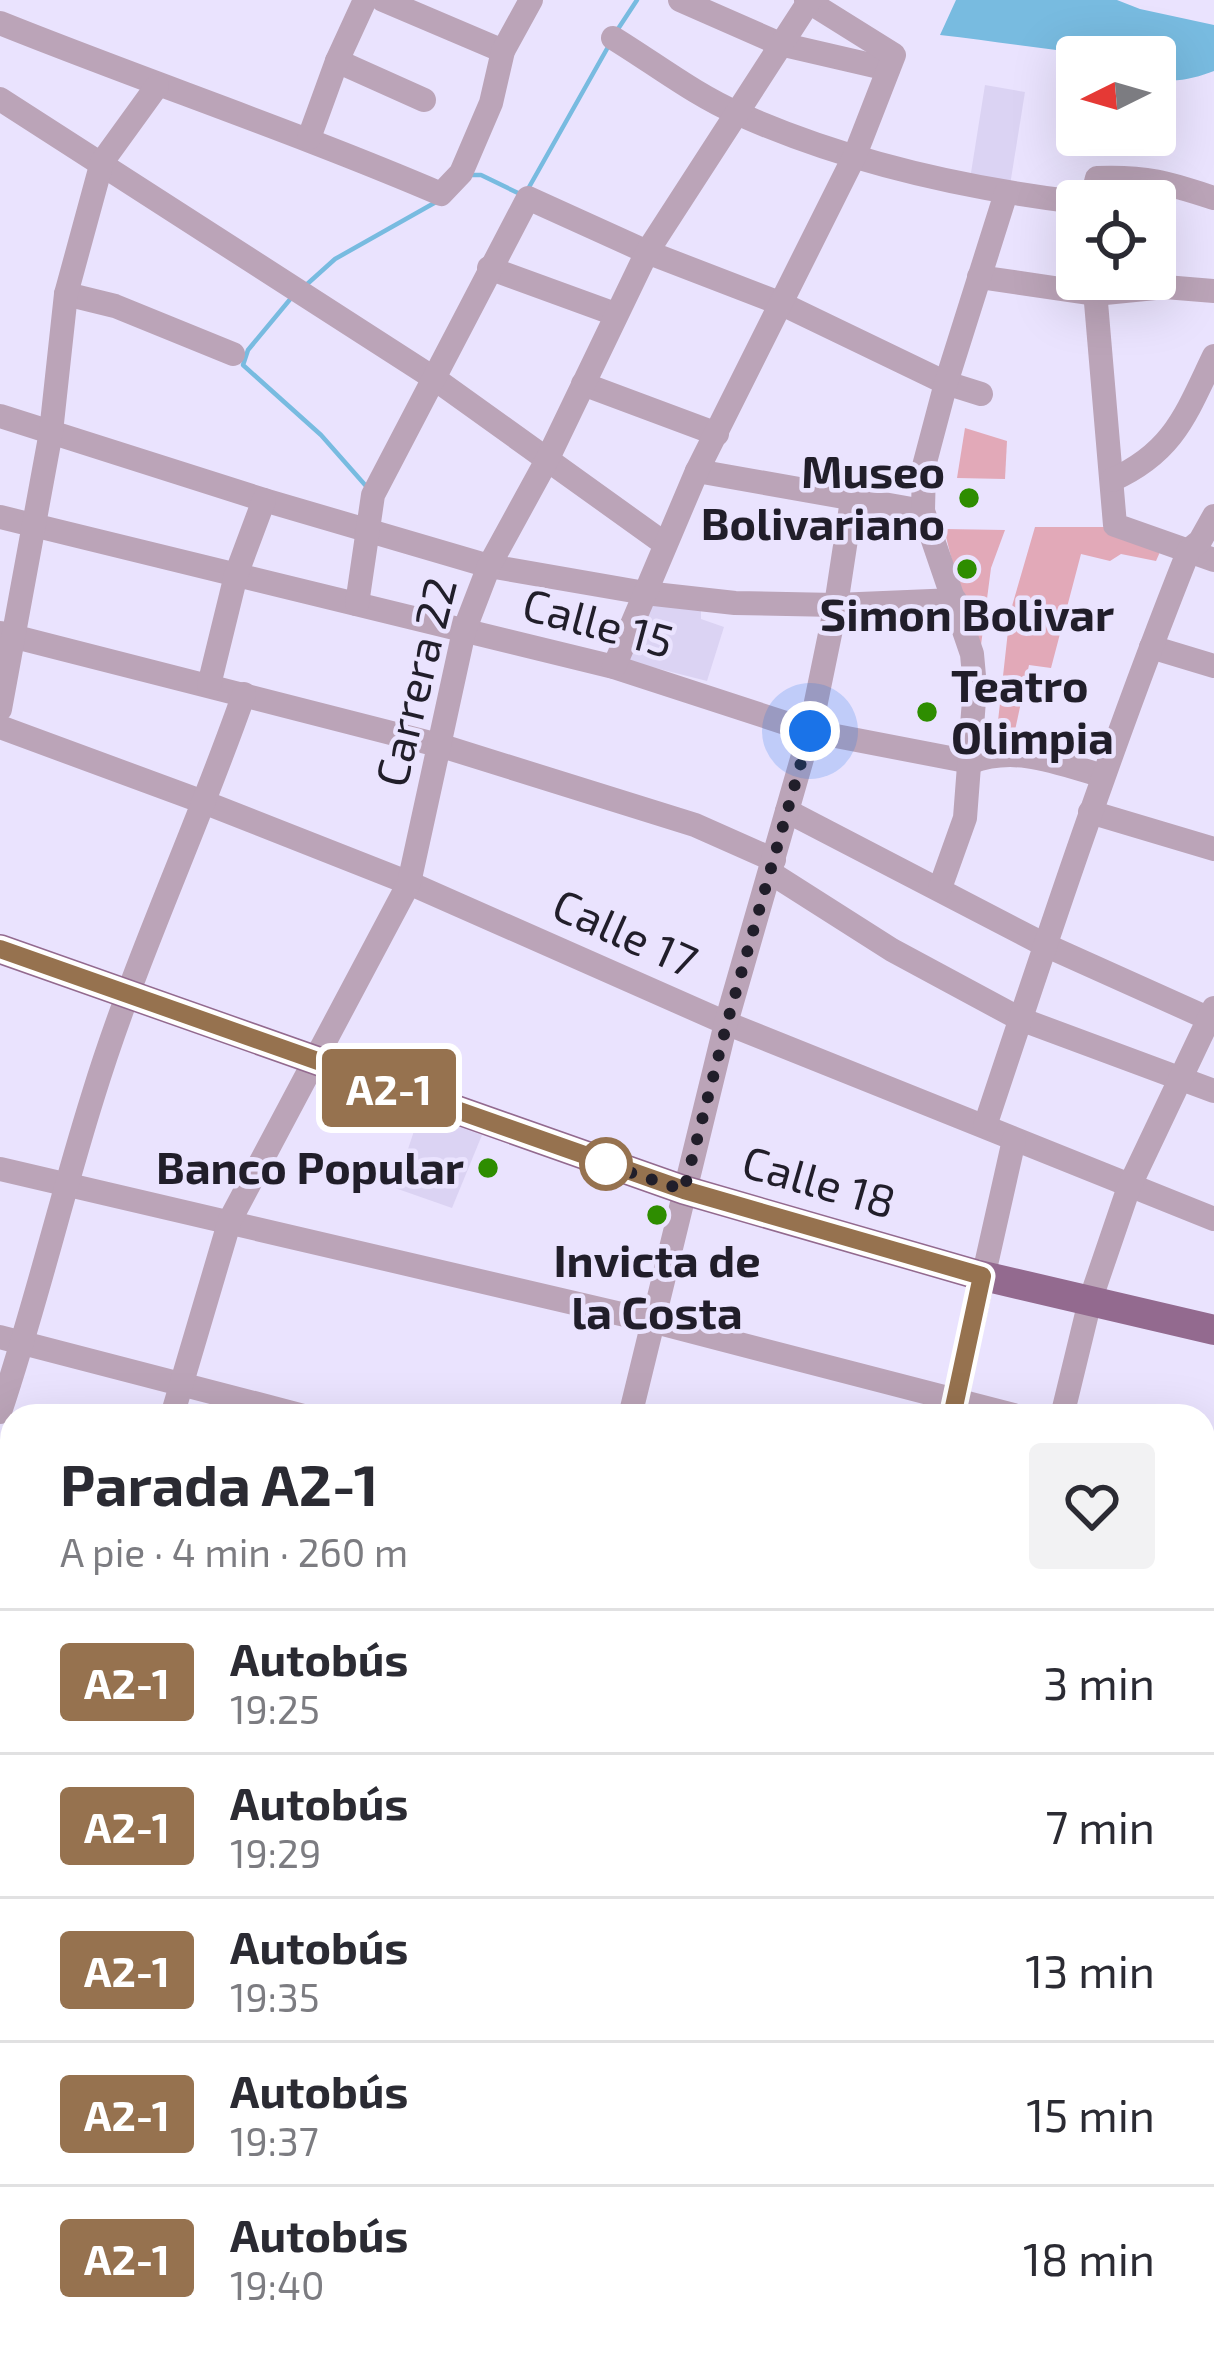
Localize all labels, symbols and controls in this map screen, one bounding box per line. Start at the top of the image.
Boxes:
north arrow [1056,36,1176,156]
map controls [1056,36,1176,300]
button: locate [1056,180,1176,300]
place label: Museo Bolivariano [701,443,945,549]
marker: Museo Bolivariano [956,485,982,511]
marker: Simon Bolivar [954,556,980,582]
street label: Carrera 22 [362,571,466,792]
street label: Calle 15 [517,575,680,667]
place label: Simon Bolivar [820,586,1114,640]
place label: Teatro Olimpia [951,657,1114,763]
marker: Teatro Olimpia [914,699,940,725]
your location [780,701,840,761]
street label: Calle 17 [545,876,706,987]
line badge: A2-1 [305,1049,473,1127]
text: A2-1 [346,1063,432,1113]
street label: Calle 18 [737,1133,902,1228]
place label: Banco Popular [156,1139,464,1193]
unlabelled marker [581,1139,631,1189]
marker: Banco Popular [475,1155,501,1181]
marker: Invicta de la Costa [644,1202,670,1228]
place label: Invicta de la Costa [553,1232,761,1338]
button: heart [1029,1443,1155,1569]
text: Parada A2-1 [60,1449,378,1517]
text: A pie · 4 min · 260 m [60,1528,408,1575]
text: Autobús [230,1631,408,1685]
text: 3 min [1043,1655,1155,1709]
text: A2-1 [84,1657,170,1707]
text: 19:25 [230,1685,320,1732]
text: Autobús [230,1775,408,1829]
text: 7 min [1045,1799,1155,1853]
text: A2-1 [84,1801,170,1851]
text: 19:29 [230,1829,321,1876]
text: Autobús [230,1919,408,1973]
text: 13 min [1025,1943,1155,1997]
text: A2-1 [84,1945,170,1995]
text: 19:35 [230,1973,320,2020]
text: Autobús [230,2063,408,2117]
text: 15 min [1026,2087,1155,2141]
text: A2-1 [84,2089,170,2139]
text: 19:37 [230,2117,319,2164]
text: Autobús [230,2207,408,2261]
text: 18 min [1023,2231,1155,2285]
text: A2-1 [84,2233,170,2283]
text: 19:40 [230,2261,325,2308]

